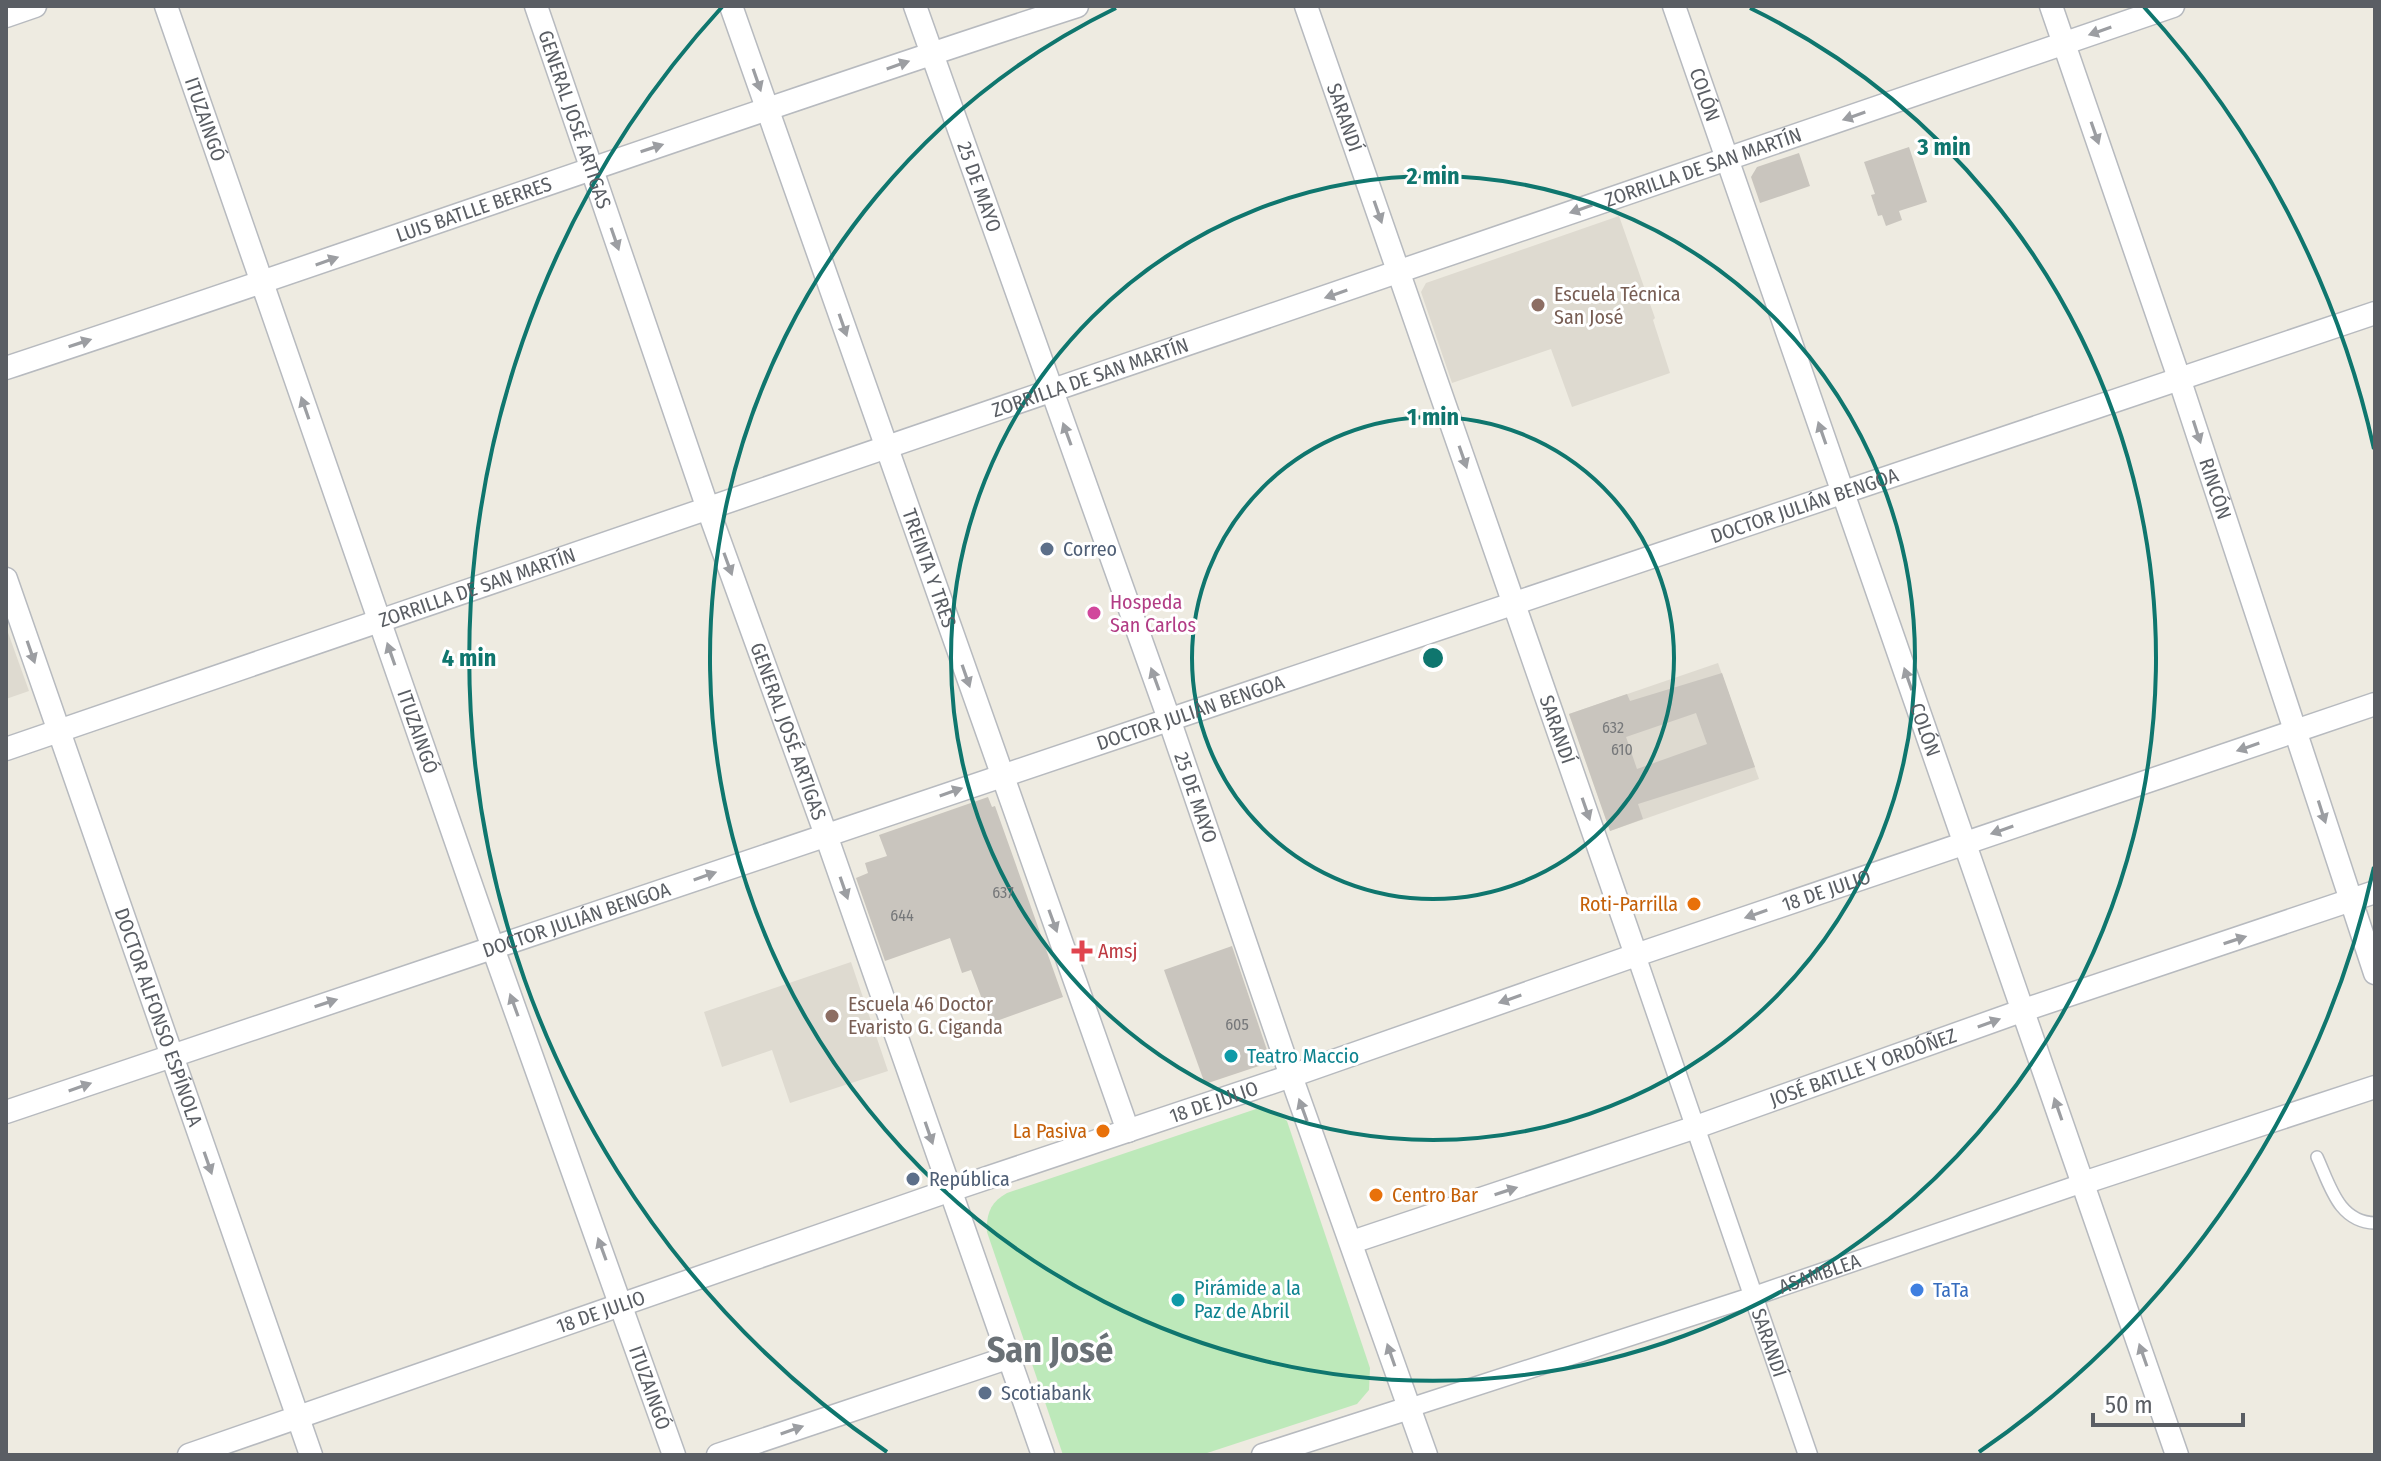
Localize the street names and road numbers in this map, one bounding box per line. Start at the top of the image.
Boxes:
street label: GENERAL JOSÉ ARTIGAS [533,27,616,212]
street label: COLÓN [1684,65,1725,125]
street label: ITUZAINGÓ [180,74,231,165]
street label: SARANDÍ [1322,80,1368,155]
street label: ZORRILLA DE SAN MARTÍN [1602,122,1805,212]
street label: 25 DE MAYO [952,139,1007,235]
street label: LUIS BATLLE BERRES [393,172,555,247]
street label: ZORRILLA DE SAN MARTÍN [989,332,1192,422]
street label: RINCÓN [2194,455,2237,522]
street label: DOCTOR JULIÁN BENGOA [1708,463,1902,548]
street label: TREINTA Y TRES [897,505,961,631]
street label: ZORRILLA DE SAN MARTÍN [376,543,579,632]
street label: GENERAL JOSÉ ARTIGAS [745,639,832,823]
street label: DOCTOR JULIÁN BENGOA [1094,670,1288,755]
street label: ITUZAINGÓ [392,686,444,777]
street label: SARANDÍ [1535,692,1581,767]
street label: COLÓN [1905,700,1946,760]
street label: 25 DE MAYO [1169,749,1222,846]
street label: 18 DE JULIO [1779,864,1874,917]
street label: DOCTOR JULIÁN BENGOA [480,877,674,962]
street label: DOCTOR ALFONSO ESPÍNOLA [109,905,208,1130]
street label: JOSÉ BATLLE Y ORDÓÑEZ [1766,1023,1960,1112]
street label: 18 DE JULIO [1166,1076,1261,1128]
street label: ASAMBLEA [1775,1248,1864,1299]
street label: 18 DE JULIO [553,1285,648,1338]
street label: SARANDÍ [1747,1305,1792,1380]
street label: ITUZAINGÓ [624,1342,676,1433]

